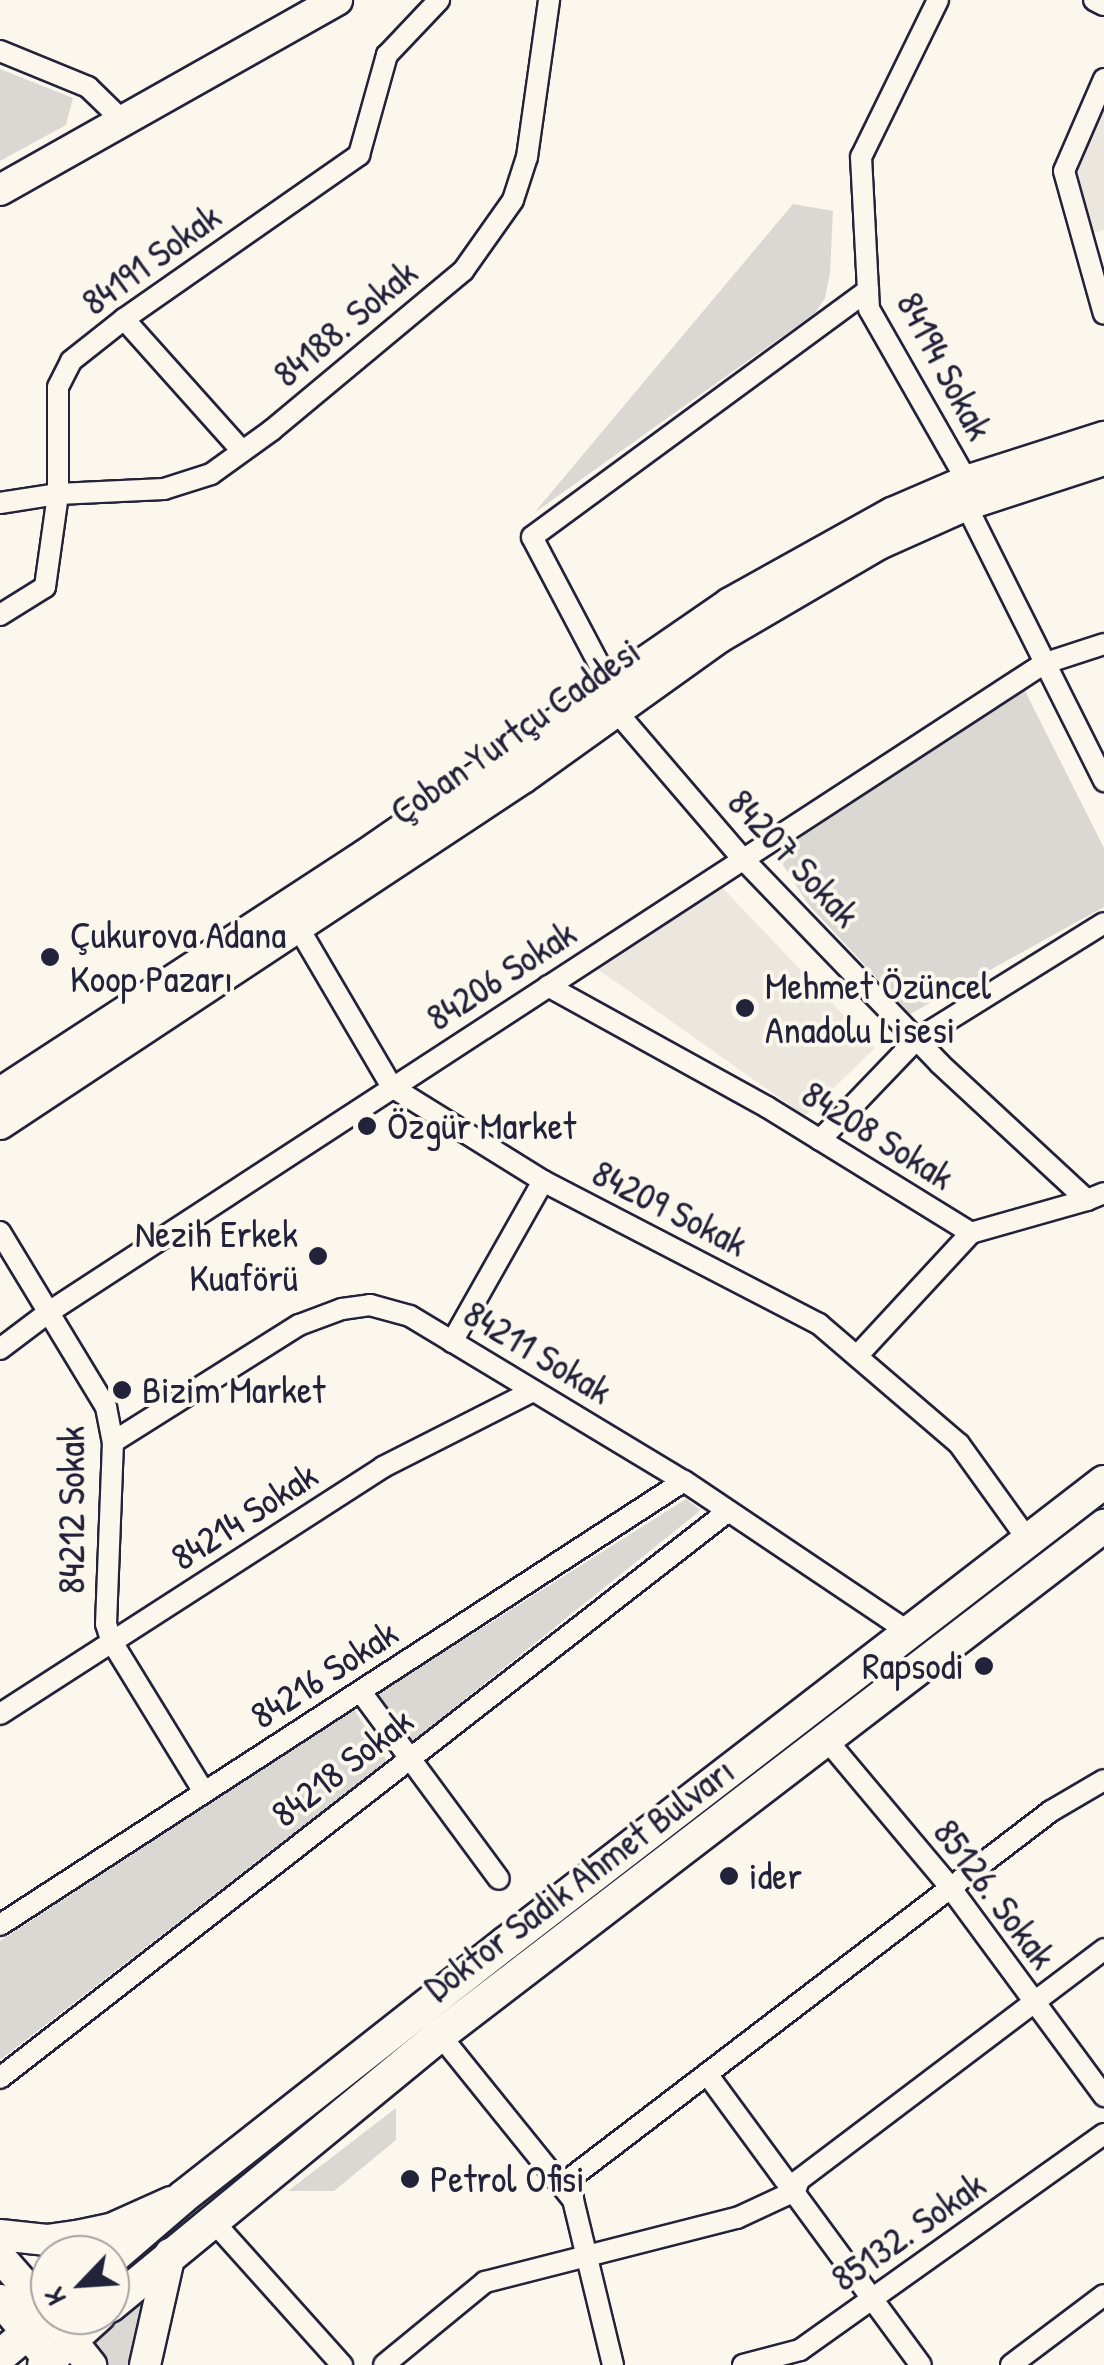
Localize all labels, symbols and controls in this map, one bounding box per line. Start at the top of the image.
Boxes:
street label: 84191 Sokak [73,193,229,325]
street label: 84188. Sokak [264,250,426,396]
street label: 84194 Sokak [887,284,1003,448]
street label: Çoban Yurtçu Caddesi [381,628,649,834]
street label: 84207 Sokak [719,779,869,937]
street label: 84206 Sokak [418,910,584,1040]
place label: Çukurova Adana Koop Pazarı [70,912,286,1002]
marker: Çukurova Adana Koop Pazarı [39,946,61,968]
place label: Mehmet Özüncel Anadolu Lisesi [765,963,991,1052]
marker: Mehmet Özüncel Anadolu Lisesi [734,997,756,1019]
street label: 84208 Sokak [794,1071,962,1199]
place label: Özgür Market [387,1103,576,1149]
marker: Özgür Market [356,1115,378,1137]
street label: 84209 Sokak [585,1150,755,1266]
place label: Nezih Erkek Kuaförü [135,1211,298,1300]
marker: Nezih Erkek Kuaförü [307,1245,329,1267]
street label: 84211 Sokak [456,1290,620,1414]
place label: Bizim Market [142,1367,325,1413]
marker: Bizim Market [111,1379,133,1401]
street label: 84212 Sokak [48,1426,94,1594]
street label: 84214 Sokak [163,1452,325,1580]
street label: 84216 Sokak [242,1610,406,1738]
place label: Rapsodi [862,1643,964,1689]
marker: Rapsodi [973,1655,995,1677]
street label: 84218 Sokak [262,1698,422,1836]
street label: Doktor Sadık Ahmet Bulvarı [415,1748,743,2010]
street label: 85126. Sokak [924,1810,1066,1978]
place label: ider [749,1853,802,1899]
marker: ider [718,1865,740,1887]
place label: Petrol Ofisi [430,2156,585,2202]
street label: 85132. Sokak [822,2162,994,2300]
marker: Petrol Ofisi [399,2168,421,2190]
north arrow [30,2235,130,2335]
text: K [34,2282,75,2312]

